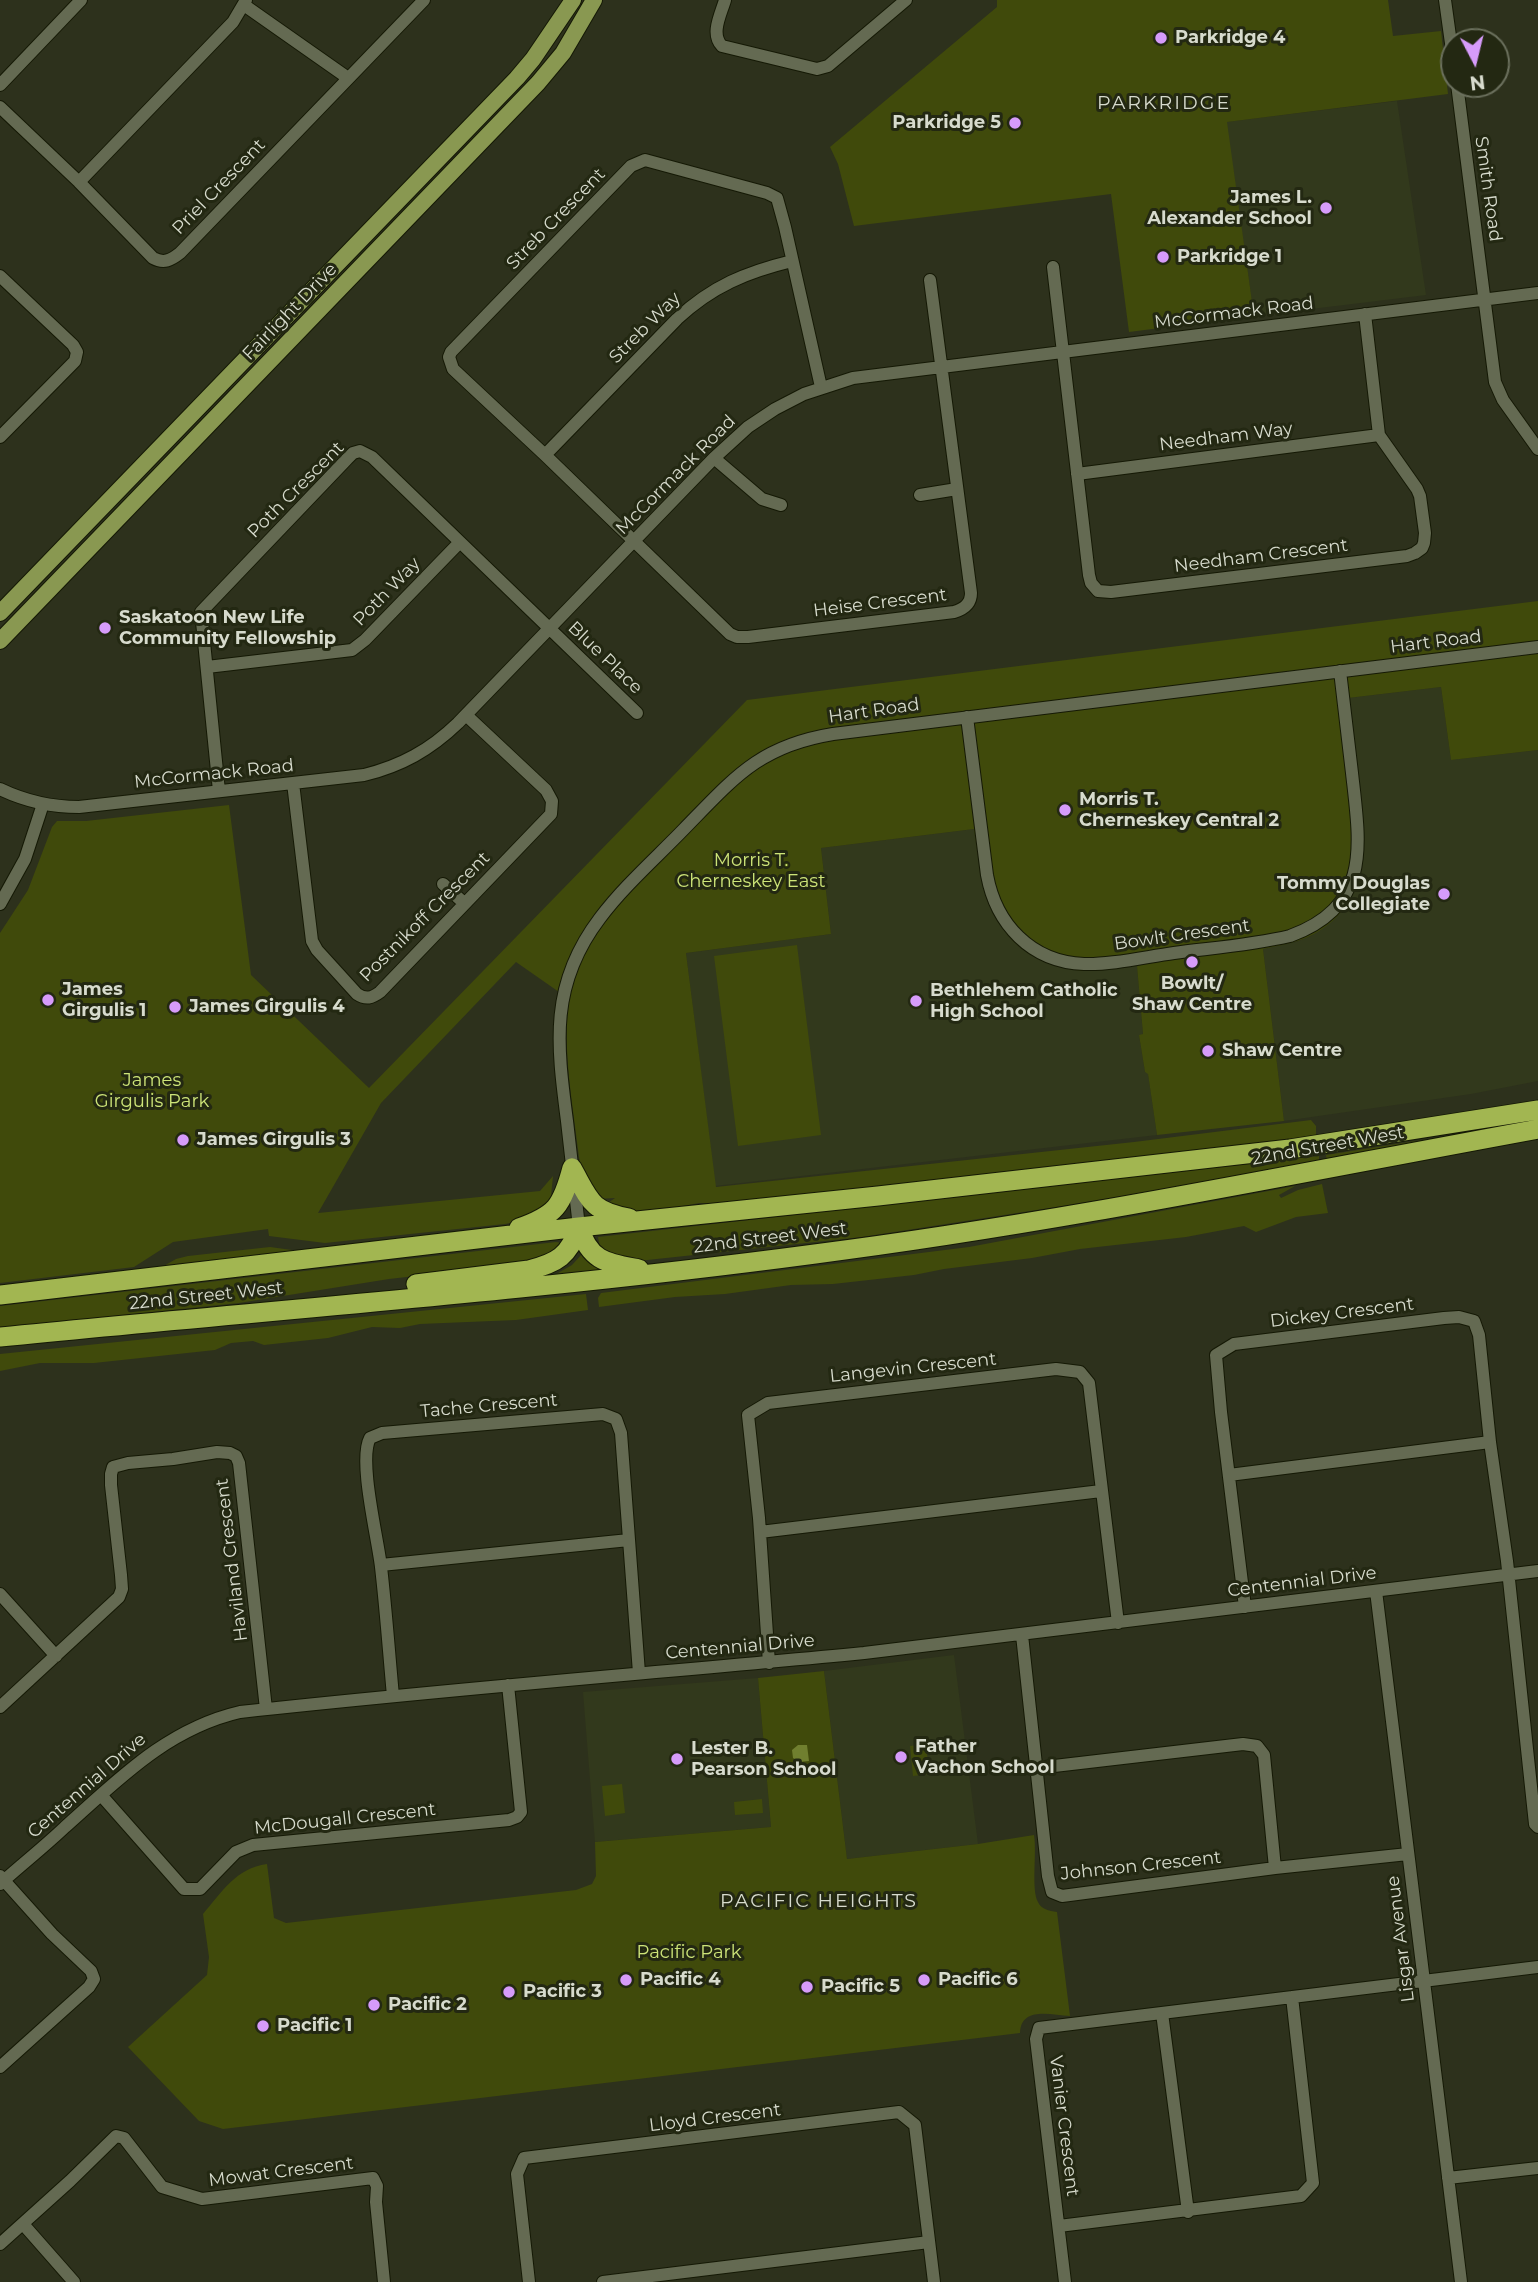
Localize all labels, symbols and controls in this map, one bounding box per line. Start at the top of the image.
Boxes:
place label: Parkridge 4 [1175,27,1285,49]
north arrow [1440,28,1510,98]
marker: Parkridge 4 [1153,30,1169,46]
text: N [1468,70,1486,95]
district label: PARKRIDGE [1098,92,1230,114]
place label: Parkridge 5 [892,112,1001,134]
marker: Parkridge 5 [1007,115,1023,131]
street label: Priel Crescent [168,135,270,239]
street label: Smith Road [1470,135,1506,243]
street label: Streb Crescent [502,164,610,274]
place label: James L. Alexander School [1147,187,1312,230]
marker: James L. Alexander School [1318,200,1334,216]
place label: Parkridge 1 [1177,246,1282,268]
marker: Parkridge 1 [1155,249,1171,265]
street label: Fairlight Drive [238,259,342,365]
street label: Streb Way [605,288,685,368]
street label: McCormack Road [1153,293,1315,333]
street label: McCormack Road [612,411,740,539]
street label: Needham Way [1158,418,1294,456]
street label: Poth Crescent [243,437,349,543]
street label: Needham Crescent [1173,535,1349,577]
street label: Poth Way [349,553,425,631]
street label: Heise Crescent [812,584,948,622]
place label: Saskatoon New Life Community Fellowship [119,607,336,650]
street label: Blue Place [563,617,647,699]
marker: Saskatoon New Life Community Fellowship [97,620,113,636]
street label: Hart Road [1389,626,1483,658]
street label: Hart Road [827,694,921,728]
street label: McCormack Road [133,755,295,793]
place label: Morris T. Cherneskey Central 2 [1079,789,1279,832]
marker: Morris T. Cherneskey Central 2 [1057,802,1073,818]
street label: Postnikoff Crescent [355,847,495,987]
park label: Morris T. Cherneskey East [677,850,825,892]
place label: Tommy Douglas Collegiate [1277,873,1430,916]
marker: Tommy Douglas Collegiate [1436,886,1452,902]
street label: Bowlt Crescent [1113,915,1251,955]
marker: Bowlt/ Shaw Centre [1184,954,1200,970]
place label: Bowlt/ Shaw Centre [1132,973,1252,1016]
place label: James Girgulis 1 [62,979,146,1021]
place label: Bethlehem Catholic High School [930,980,1118,1023]
marker: James Girgulis 1 [40,992,56,1008]
marker: Bethlehem Catholic High School [908,993,924,1009]
place label: James Girgulis 4 [189,996,345,1018]
marker: James Girgulis 4 [167,999,183,1015]
place label: Shaw Centre [1222,1040,1342,1062]
marker: Shaw Centre [1200,1043,1216,1059]
park label: James Girgulis Park [95,1070,209,1112]
street label: 22nd Street West [1250,1122,1406,1170]
place label: James Girgulis 3 [197,1129,351,1151]
marker: James Girgulis 3 [175,1132,191,1148]
street label: 22nd Street West [692,1218,848,1258]
street label: 22nd Street West [128,1277,284,1315]
street label: Dickey Crescent [1269,1293,1415,1333]
street label: Langevin Crescent [829,1348,997,1388]
street label: Tache Crescent [419,1389,559,1423]
street label: Haviland Crescent [211,1477,253,1643]
street label: Centennial Drive [1226,1562,1378,1602]
street label: Centennial Drive [664,1630,816,1664]
street label: Centennial Drive [23,1729,151,1843]
place label: Father Vachon School [915,1736,1055,1778]
place label: Lester B. Pearson School [691,1738,836,1780]
marker: Father Vachon School [893,1749,909,1765]
marker: Lester B. Pearson School [669,1751,685,1767]
street label: McDougall Crescent [253,1799,437,1839]
street label: Johnson Crescent [1060,1847,1222,1885]
street label: Lisgar Avenue [1383,1875,1419,2003]
district label: PACIFIC HEIGHTS [722,1890,916,1912]
park label: Pacific Park [637,1942,741,1964]
place label: Pacific 4 [640,1969,721,1991]
place label: Pacific 6 [938,1969,1018,1991]
marker: Pacific 4 [618,1972,634,1988]
marker: Pacific 6 [916,1972,932,1988]
place label: Pacific 5 [821,1976,900,1998]
marker: Pacific 5 [799,1979,815,1995]
place label: Pacific 3 [523,1981,602,2003]
marker: Pacific 3 [501,1984,517,2000]
place label: Pacific 2 [388,1994,467,2016]
marker: Pacific 2 [366,1997,382,2013]
place label: Pacific 1 [277,2015,352,2037]
marker: Pacific 1 [255,2018,271,2034]
street label: Vanier Crescent [1045,2054,1083,2198]
street label: Lloyd Crescent [648,2099,782,2137]
street label: Mowat Crescent [207,2152,355,2192]

